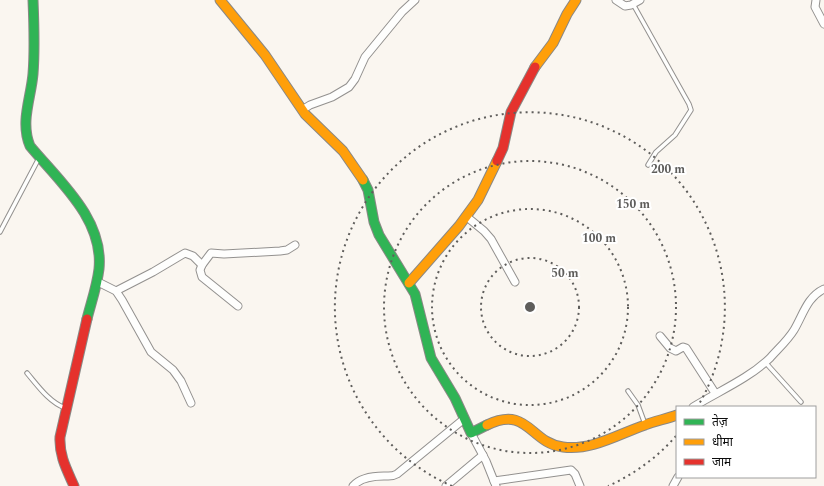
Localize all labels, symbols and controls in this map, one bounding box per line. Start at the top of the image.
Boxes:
text: 200 m [651,160,685,179]
text: 150 m [616,195,650,214]
text: 100 m [582,229,616,248]
text: 50 m [551,264,579,283]
centre of rings [523,300,537,314]
legend [676,406,816,478]
text: तेज़ [712,413,729,432]
text: धीमा [712,433,734,452]
text: जाम [712,453,732,472]

